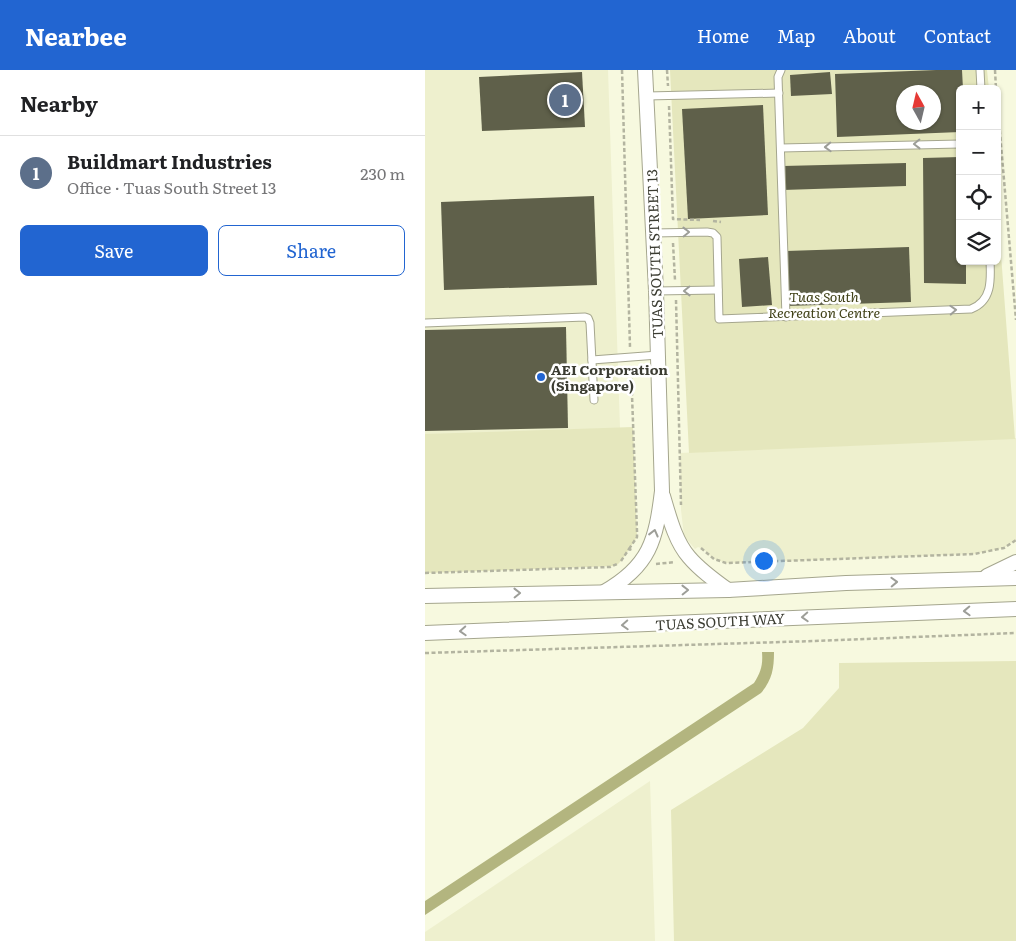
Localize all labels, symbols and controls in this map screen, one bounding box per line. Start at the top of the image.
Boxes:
text: Nearbee [25,18,127,53]
text: Home [697,22,749,49]
text: Map [777,22,815,49]
text: About [843,22,896,49]
text: Contact [924,22,991,49]
pin: 1 [549,81,581,119]
north arrow [896,85,941,130]
map controls [956,85,1001,265]
button: + [956,85,1001,130]
text: Nearby [20,87,98,118]
button: − [956,130,1001,175]
one-way arrow [913,139,921,150]
one-way arrow [824,141,832,152]
text: Buildmart Industries [67,147,272,175]
text: 1 [33,161,39,185]
text: 230 m [360,161,405,185]
street label: TUAS SOUTH STREET 13 [641,169,667,339]
text: Office · Tuas South Street 13 [67,175,277,199]
button: locate [956,175,1001,220]
button: layers [956,220,1001,265]
button: Save [20,225,208,276]
button: Share [218,225,405,276]
one-way arrow [682,227,690,238]
one-way arrow [683,285,691,296]
park label: Tuas South Recreation Centre [768,286,880,322]
one-way arrow [949,305,957,316]
place label: AEI Corporation (Singapore) [551,359,668,395]
marker: AEI Corporation (Singapore) [535,371,547,383]
one-way arrow [649,529,659,537]
your location [751,548,777,574]
one-way arrow [891,577,899,587]
one-way arrow [681,585,689,596]
one-way arrow [513,588,521,598]
one-way arrow [963,606,971,616]
street label: TUAS SOUTH WAY [655,608,785,634]
one-way arrow [801,612,809,623]
one-way arrow [621,620,629,631]
one-way arrow [458,626,466,637]

